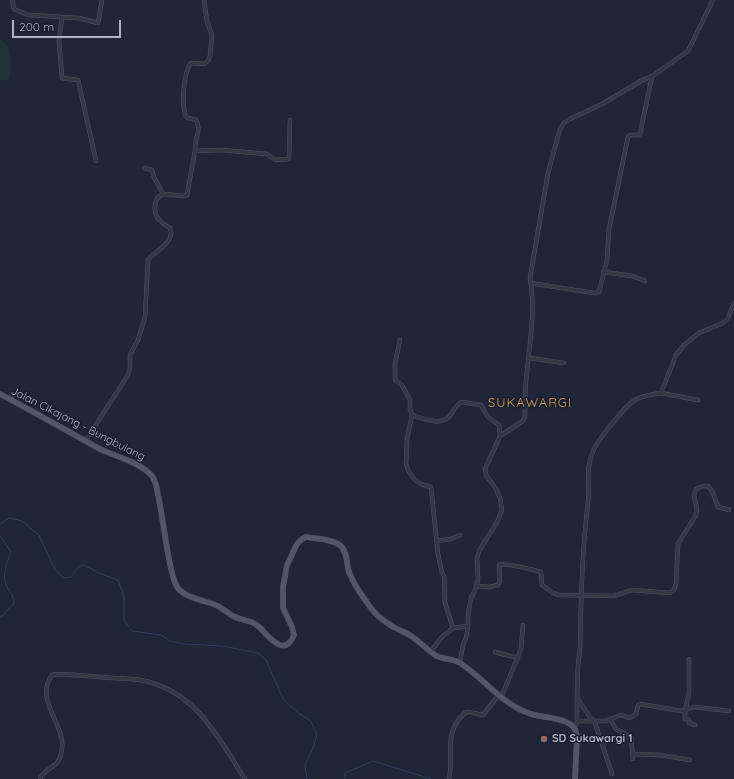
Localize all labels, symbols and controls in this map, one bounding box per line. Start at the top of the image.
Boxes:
scale bar [14,12,123,38]
text: 200 m [19,19,54,34]
street label: Jalan Cikajang - Bungbulang [9,384,147,464]
district label: SUKAWARGI [488,395,572,411]
place label: SD Sukawargi 1 [552,732,633,746]
marker: SD Sukawargi 1 [539,734,549,744]

